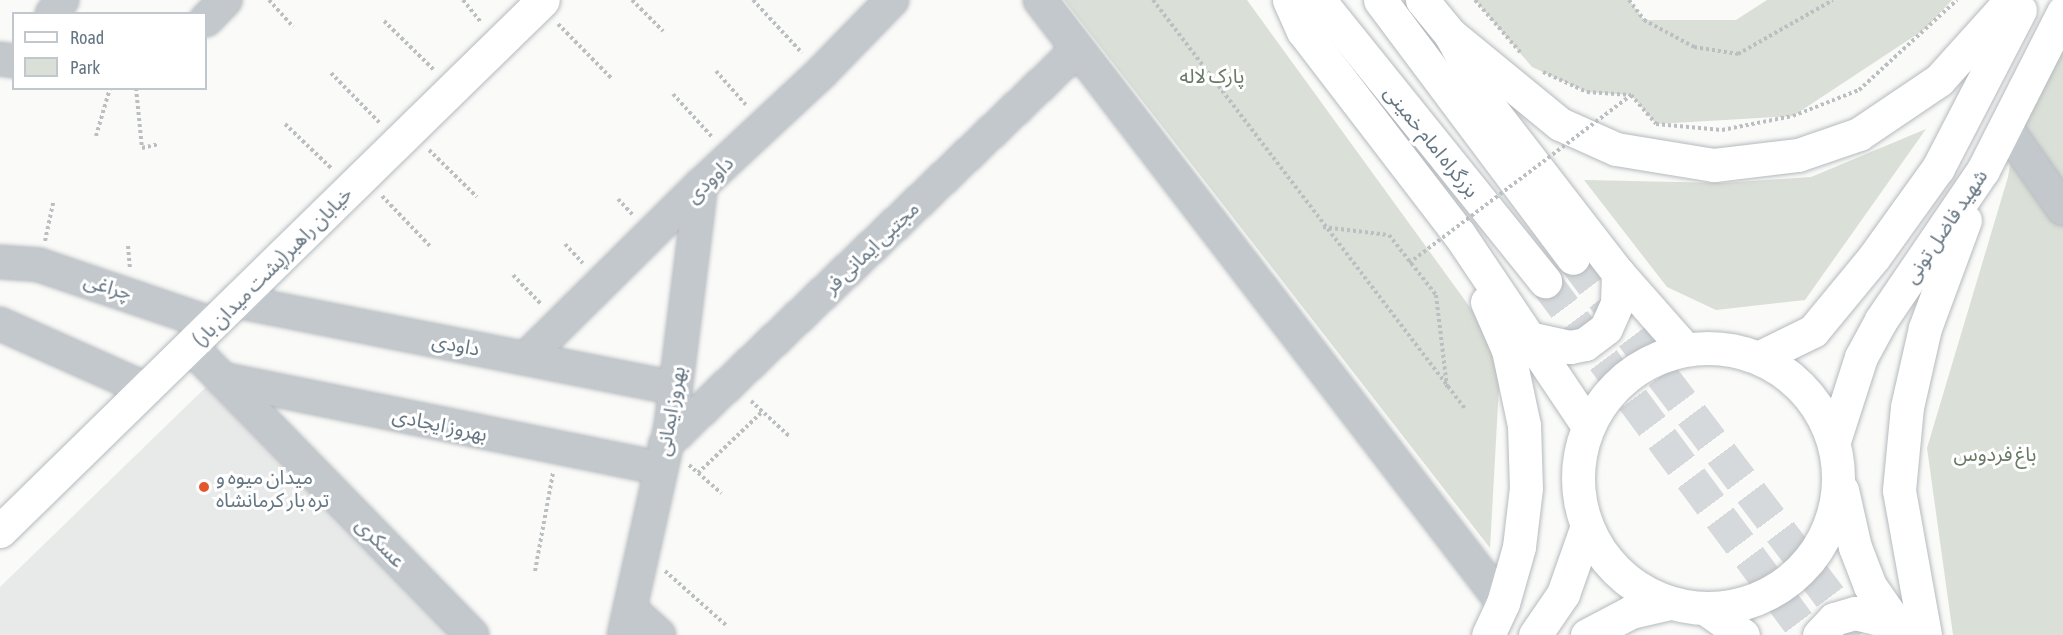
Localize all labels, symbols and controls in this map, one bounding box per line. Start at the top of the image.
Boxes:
legend [12,12,207,90]
text: Road [70,27,104,48]
text: Park [70,57,100,78]
park label: پارک لاله [1179,63,1245,87]
street label: بزرگراه امام خمینی [1380,80,1484,202]
street label: داوودی [680,151,738,207]
street label: شهید فاضل تونی [1898,164,1992,288]
street label: خیابان راهبر(پشت میدان بار) [187,181,357,351]
street label: مجتبی ایمانی فر [818,196,924,298]
street label: چراغی [81,267,135,305]
street label: داودی [430,328,482,360]
street label: بهروز ایمانی [650,364,690,458]
street label: بهروز ایجادی [390,402,490,446]
park label: باغ فردوس [1954,441,2036,465]
place label: میدان میوه و تره بار کرمانشاه [216,464,329,511]
marker: میدان میوه و تره بار کرمانشاه [197,480,211,494]
street label: عسکری [351,512,411,572]

